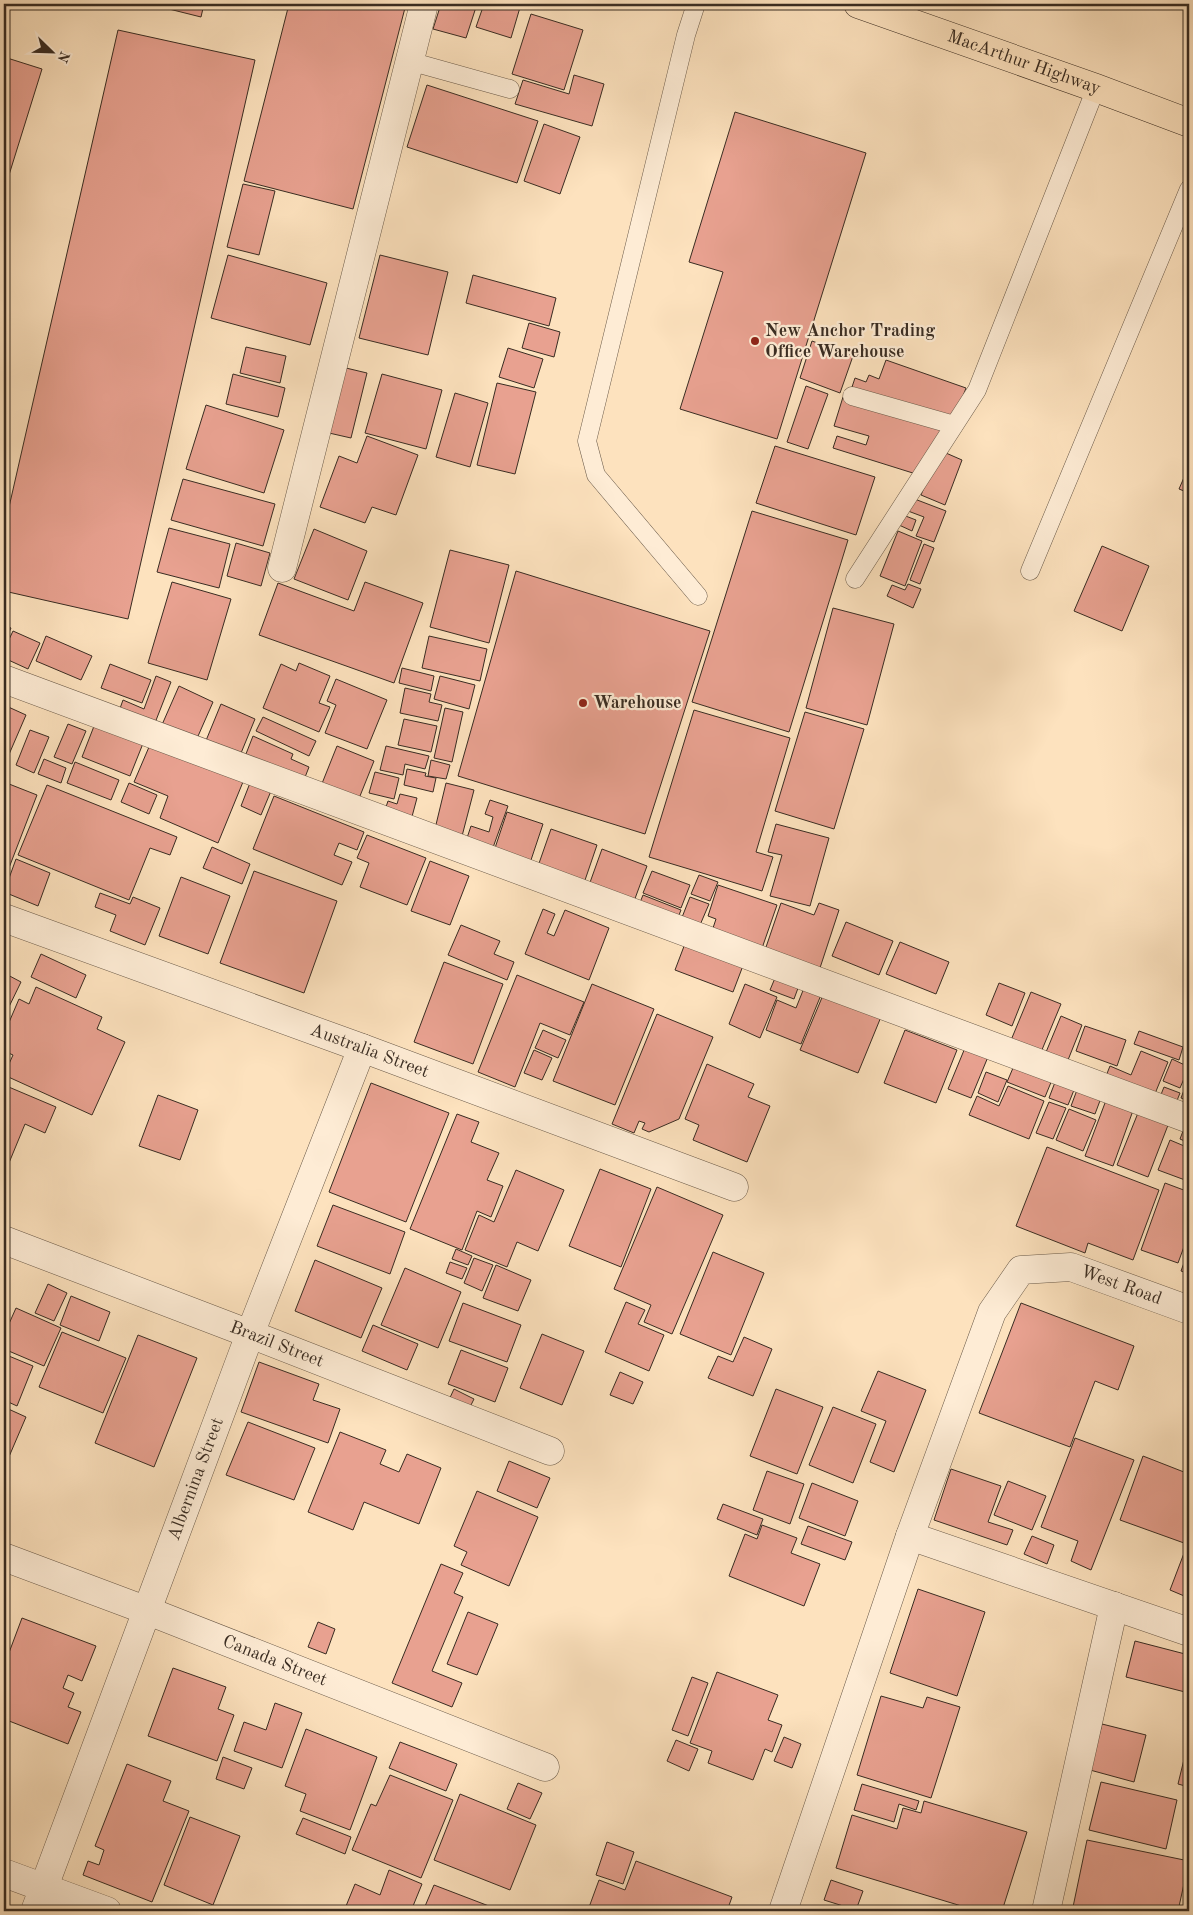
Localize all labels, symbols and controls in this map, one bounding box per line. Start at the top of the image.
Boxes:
street label: MacArthur Highway [945,27,1103,98]
north arrow [28,28,78,78]
text: N [54,49,72,65]
place label: New Anchor Trading Office Warehouse [765,322,935,361]
marker: New Anchor Trading Office Warehouse [749,335,761,347]
place label: Warehouse [593,694,681,712]
marker: Warehouse [577,697,589,709]
street label: Australia Street [308,1021,431,1081]
street label: West Road [1078,1262,1164,1308]
street label: Brazil Street [227,1318,326,1371]
street label: Albernina Street [165,1415,227,1543]
street label: Canada Street [220,1632,330,1689]

